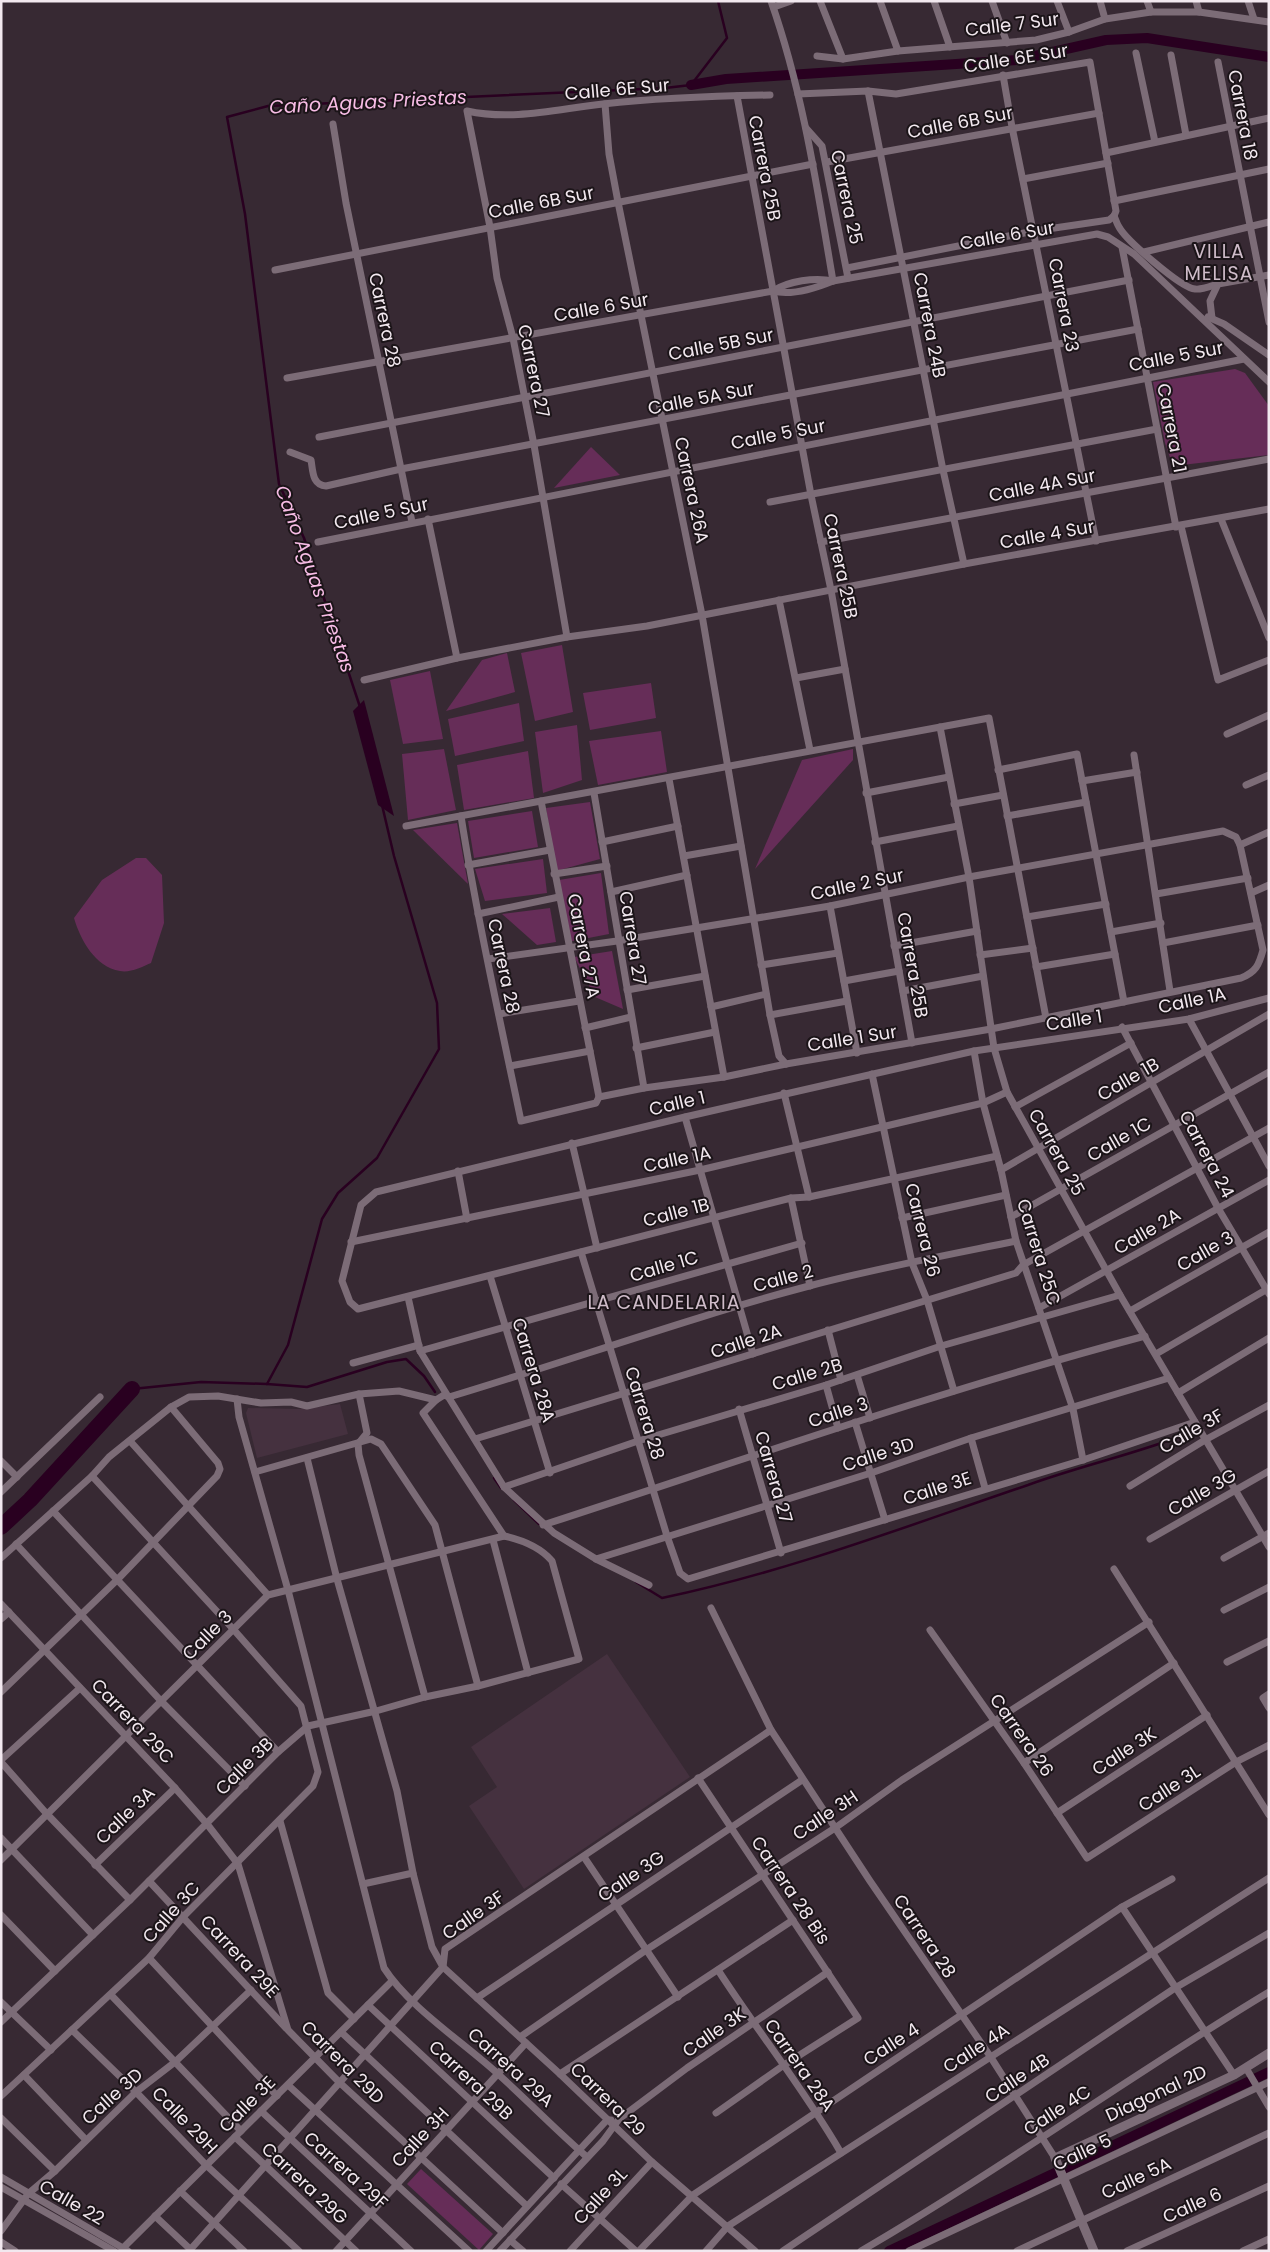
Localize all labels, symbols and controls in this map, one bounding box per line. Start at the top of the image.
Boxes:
street label: Calle 7 Sur [964,6,1061,42]
street label: Calle 6E Sur [962,37,1070,79]
street label: Carrera 18 [1222,68,1264,162]
street label: Calle 6E Sur [564,72,671,106]
water label: Caño Aguas Priestas [268,83,468,121]
street label: Calle 6B Sur [905,99,1015,144]
street label: Carrera 25B [743,113,787,223]
street label: Carrera 25 [825,147,869,247]
street label: Calle 6B Sur [486,179,596,224]
street label: Calle 6 Sur [958,214,1057,256]
district label: VILLA MELISA [1185,238,1253,287]
street label: Carrera 23 [1043,256,1085,354]
street label: Carrera 28 [363,270,407,370]
street label: Carrera 24B [908,270,952,380]
street label: Calle 6 Sur [552,286,651,328]
street label: Calle 5B Sur [666,321,776,366]
street label: Carrera 27 [512,322,556,420]
street label: Calle 5 Sur [1127,335,1226,377]
street label: Calle 5A Sur [646,375,757,421]
street label: Carrera 21 [1151,381,1193,475]
street label: Calle 5 Sur [729,413,828,455]
street label: Carrera 26A [669,434,715,546]
street label: Calle 4A Sur [987,462,1098,508]
water label: Caño Aguas Priestas [268,481,362,677]
street label: Calle 5 Sur [332,491,431,535]
street label: Carrera 25B [818,511,864,621]
street label: Calle 4 Sur [998,513,1097,555]
street label: Calle 2 Sur [808,862,906,906]
street label: Carrera 27 [613,889,653,987]
street label: Carrera 27A [562,891,606,1001]
street label: Carrera 25B [891,910,935,1020]
street label: Carrera 28 [482,916,526,1016]
street label: Calle 1A [1156,981,1228,1019]
street label: Calle 1 [1044,1003,1104,1037]
street label: Calle 1 Sur [805,1019,899,1057]
street label: Calle 1B [1092,1051,1164,1107]
street label: Calle 1 [647,1084,707,1122]
street label: Carrera 25 [1023,1104,1091,1200]
street label: Carrera 24 [1173,1106,1241,1202]
street label: Calle 1C [1082,1111,1156,1167]
street label: Calle 1A [641,1140,713,1178]
street label: Carrera 26 [899,1180,947,1280]
street label: Calle 1B [640,1191,712,1233]
street label: Carrera 25C [1011,1196,1067,1308]
street label: Calle 2A [1109,1202,1185,1260]
street label: Calle 3 [1172,1225,1238,1277]
street label: Calle 1C [627,1244,701,1288]
street label: Calle 2 [750,1258,816,1298]
district label: LA CANDELARIA [587,1289,741,1316]
street label: Carrera 28A [506,1315,562,1425]
street label: Calle 2A [707,1318,785,1364]
street label: Calle 2B [769,1351,845,1397]
street label: Carrera 28 [619,1363,671,1463]
street label: Calle 3 [805,1391,871,1433]
street label: Calle 3F [1154,1403,1228,1459]
street label: Carrera 27 [749,1428,799,1526]
street label: Calle 3D [839,1431,917,1477]
street label: Calle 3G [1163,1462,1241,1522]
street label: Calle 3E [900,1465,974,1511]
street label: Calle 3 [176,1604,238,1666]
street label: Carrera 29C [86,1673,180,1769]
street label: Carrera 26 [984,1688,1060,1782]
street label: Calle 3K [1087,1721,1161,1781]
street label: Calle 3B [210,1732,278,1800]
street label: Calle 3L [1133,1759,1205,1817]
street label: Calle 3A [90,1780,160,1850]
street label: Calle 3H [787,1784,863,1846]
street label: Carrera 28 Bis [745,1831,837,1949]
street label: Calle 3G [593,1845,669,1907]
street label: Calle 3C [136,1876,206,1948]
street label: Calle 3F [437,1885,509,1945]
street label: Carrera 28 [888,1889,962,1983]
street label: Carrera 29E [195,1909,285,2003]
street label: Calle 3K [677,2001,751,2063]
street label: Carrera 28A [759,2014,841,2116]
street label: Carrera 29D [296,2015,390,2109]
street label: Calle 4 [858,2017,924,2071]
street label: Calle 4A [938,2017,1014,2079]
street label: Carrera 29A [462,2022,560,2112]
street label: Carrera 29B [423,2034,519,2126]
street label: Calle 4B [980,2047,1054,2109]
street label: Carrera 29 [565,2057,651,2141]
street label: Diagonal 2D [1101,2059,1211,2127]
street label: Calle 3D [76,2062,148,2130]
street label: Calle 3E [213,2070,281,2138]
street label: Calle 4C [1018,2079,1096,2141]
street label: Calle 29H [146,2081,224,2159]
street label: Calle 3H [386,2101,454,2173]
street label: Carrera 29F [299,2126,393,2214]
street label: Calle 5 [1049,2128,1115,2176]
street label: Carrera 29G [256,2136,354,2230]
street label: Calle 5A [1097,2151,1175,2205]
street label: Calle 3L [567,2162,633,2230]
street label: Calle 22 [35,2173,109,2231]
street label: Calle 6 [1158,2181,1226,2229]

